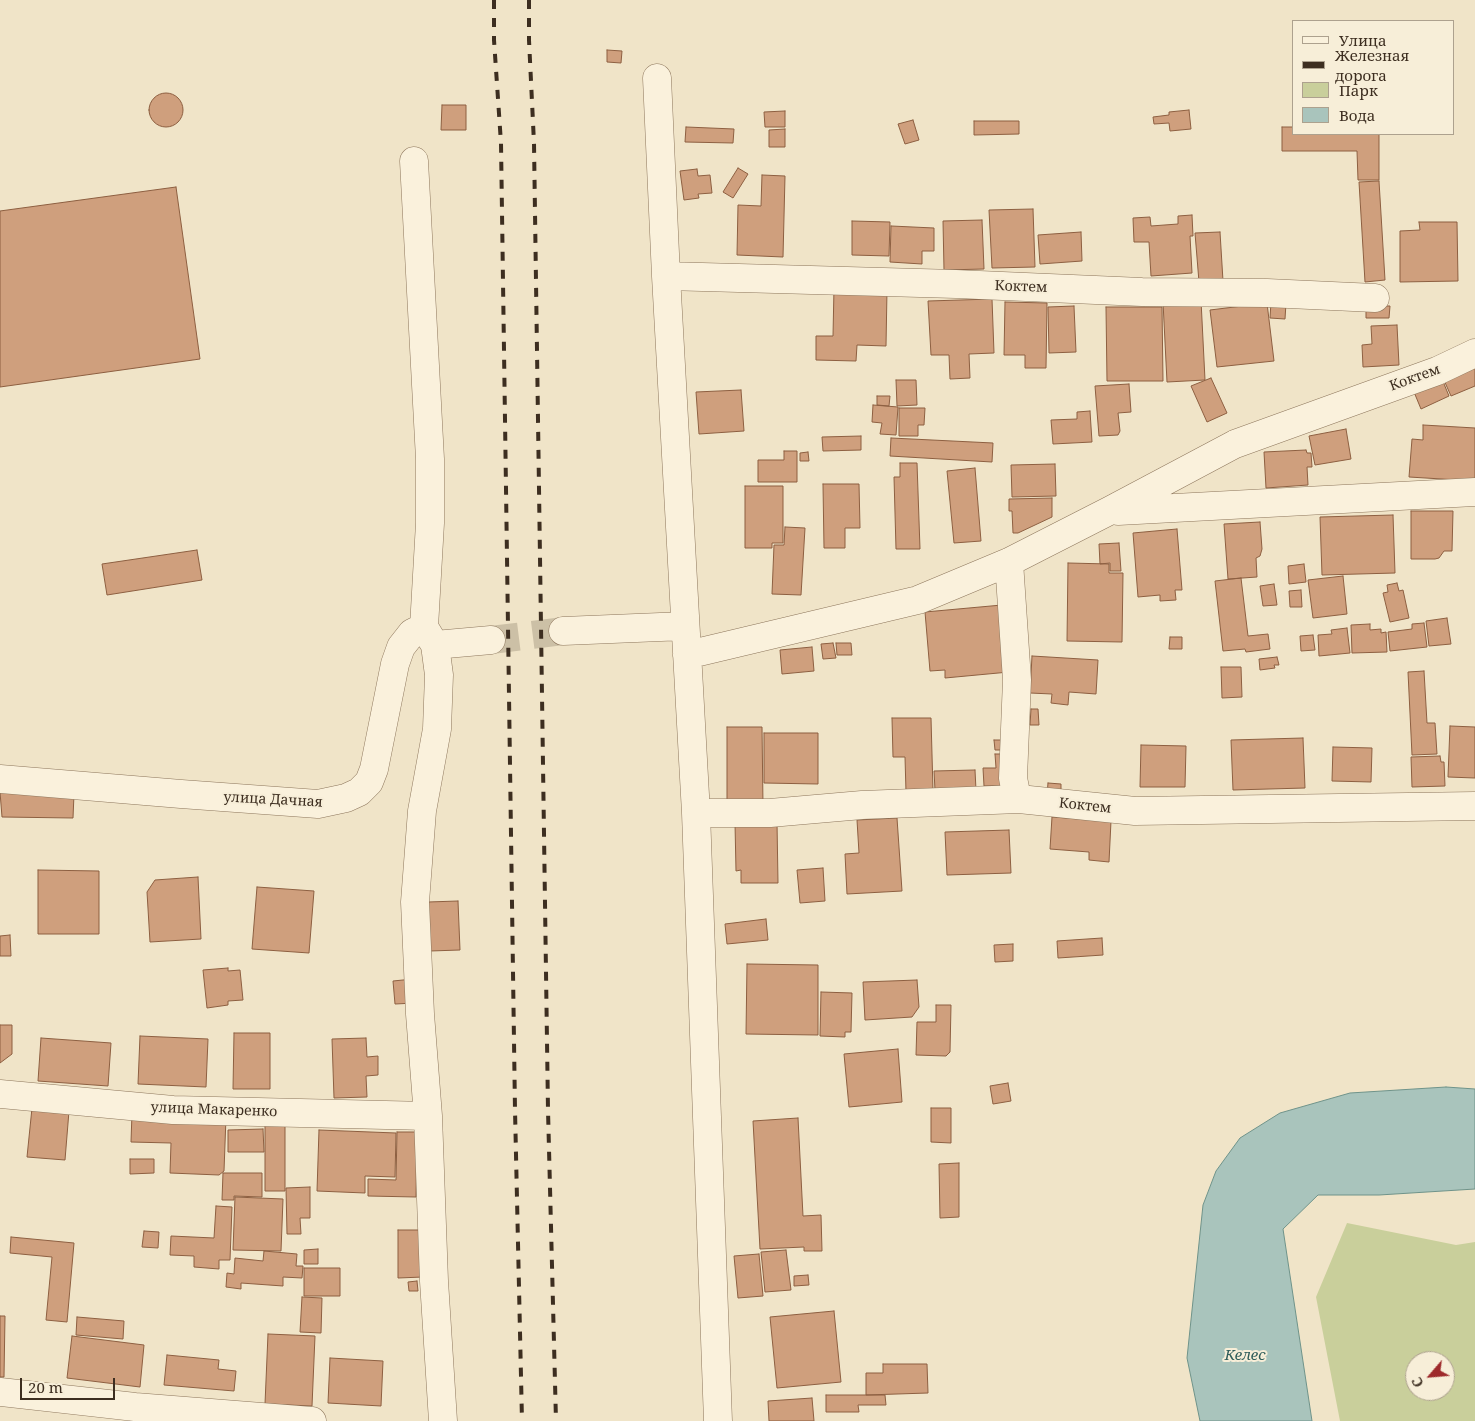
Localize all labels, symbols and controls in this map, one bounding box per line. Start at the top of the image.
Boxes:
legend [1292,20,1455,135]
text: Улица [1339,30,1387,50]
text: Железная дорога [1335,45,1409,85]
text: Парк [1339,80,1378,100]
text: Вода [1339,105,1375,125]
street label: Коктем [994,278,1048,296]
street label: Коктем [1387,361,1443,395]
street label: улица Дачная [223,789,323,811]
street label: Коктем [1058,795,1112,817]
street label: улица Макаренко [150,1099,278,1121]
water label: Келес [1224,1347,1266,1365]
north arrow [1405,1351,1455,1401]
scale bar [22,1368,118,1400]
text: С [1407,1374,1428,1391]
text: 20 m [28,1377,63,1397]

